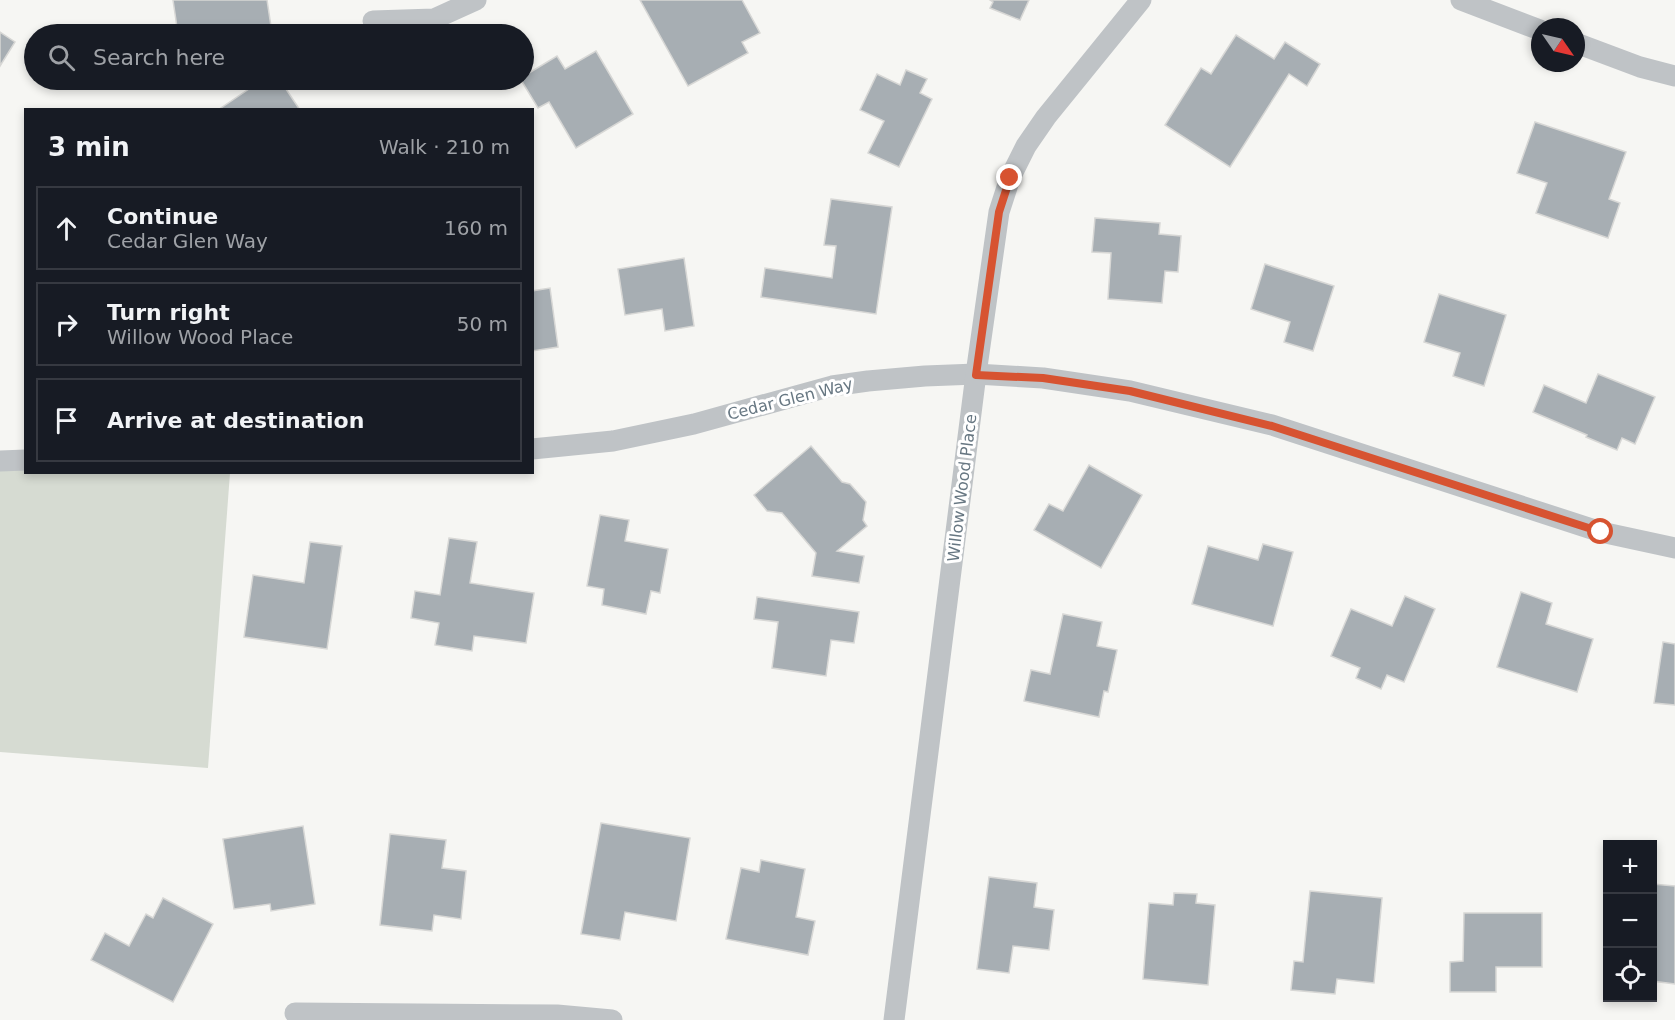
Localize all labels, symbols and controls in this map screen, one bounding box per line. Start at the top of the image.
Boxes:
north arrow [1531,18,1585,72]
search box [24,24,534,90]
icon: search [45,41,78,74]
text: Search here [93,45,225,70]
text: 3 min [48,132,130,162]
text: Walk · 210 m [379,135,510,159]
route end [996,164,1022,190]
text: Continue [107,204,218,229]
icon: ahead [50,212,83,245]
text: 160 m [444,216,508,240]
text: Cedar Glen Way [107,229,268,253]
text: Turn right [107,300,230,325]
icon: right [50,308,83,341]
text: 50 m [457,312,508,336]
text: Willow Wood Place [107,325,293,349]
street label: Cedar Glen Way [725,374,855,424]
icon: arrive [50,404,83,437]
text: Arrive at destination [107,408,364,433]
street label: Willow Wood Place [943,413,981,563]
route start [1587,518,1613,544]
map controls [1603,840,1657,1002]
button: + [1603,840,1657,894]
button: − [1603,894,1657,948]
button: locate [1603,948,1657,1002]

